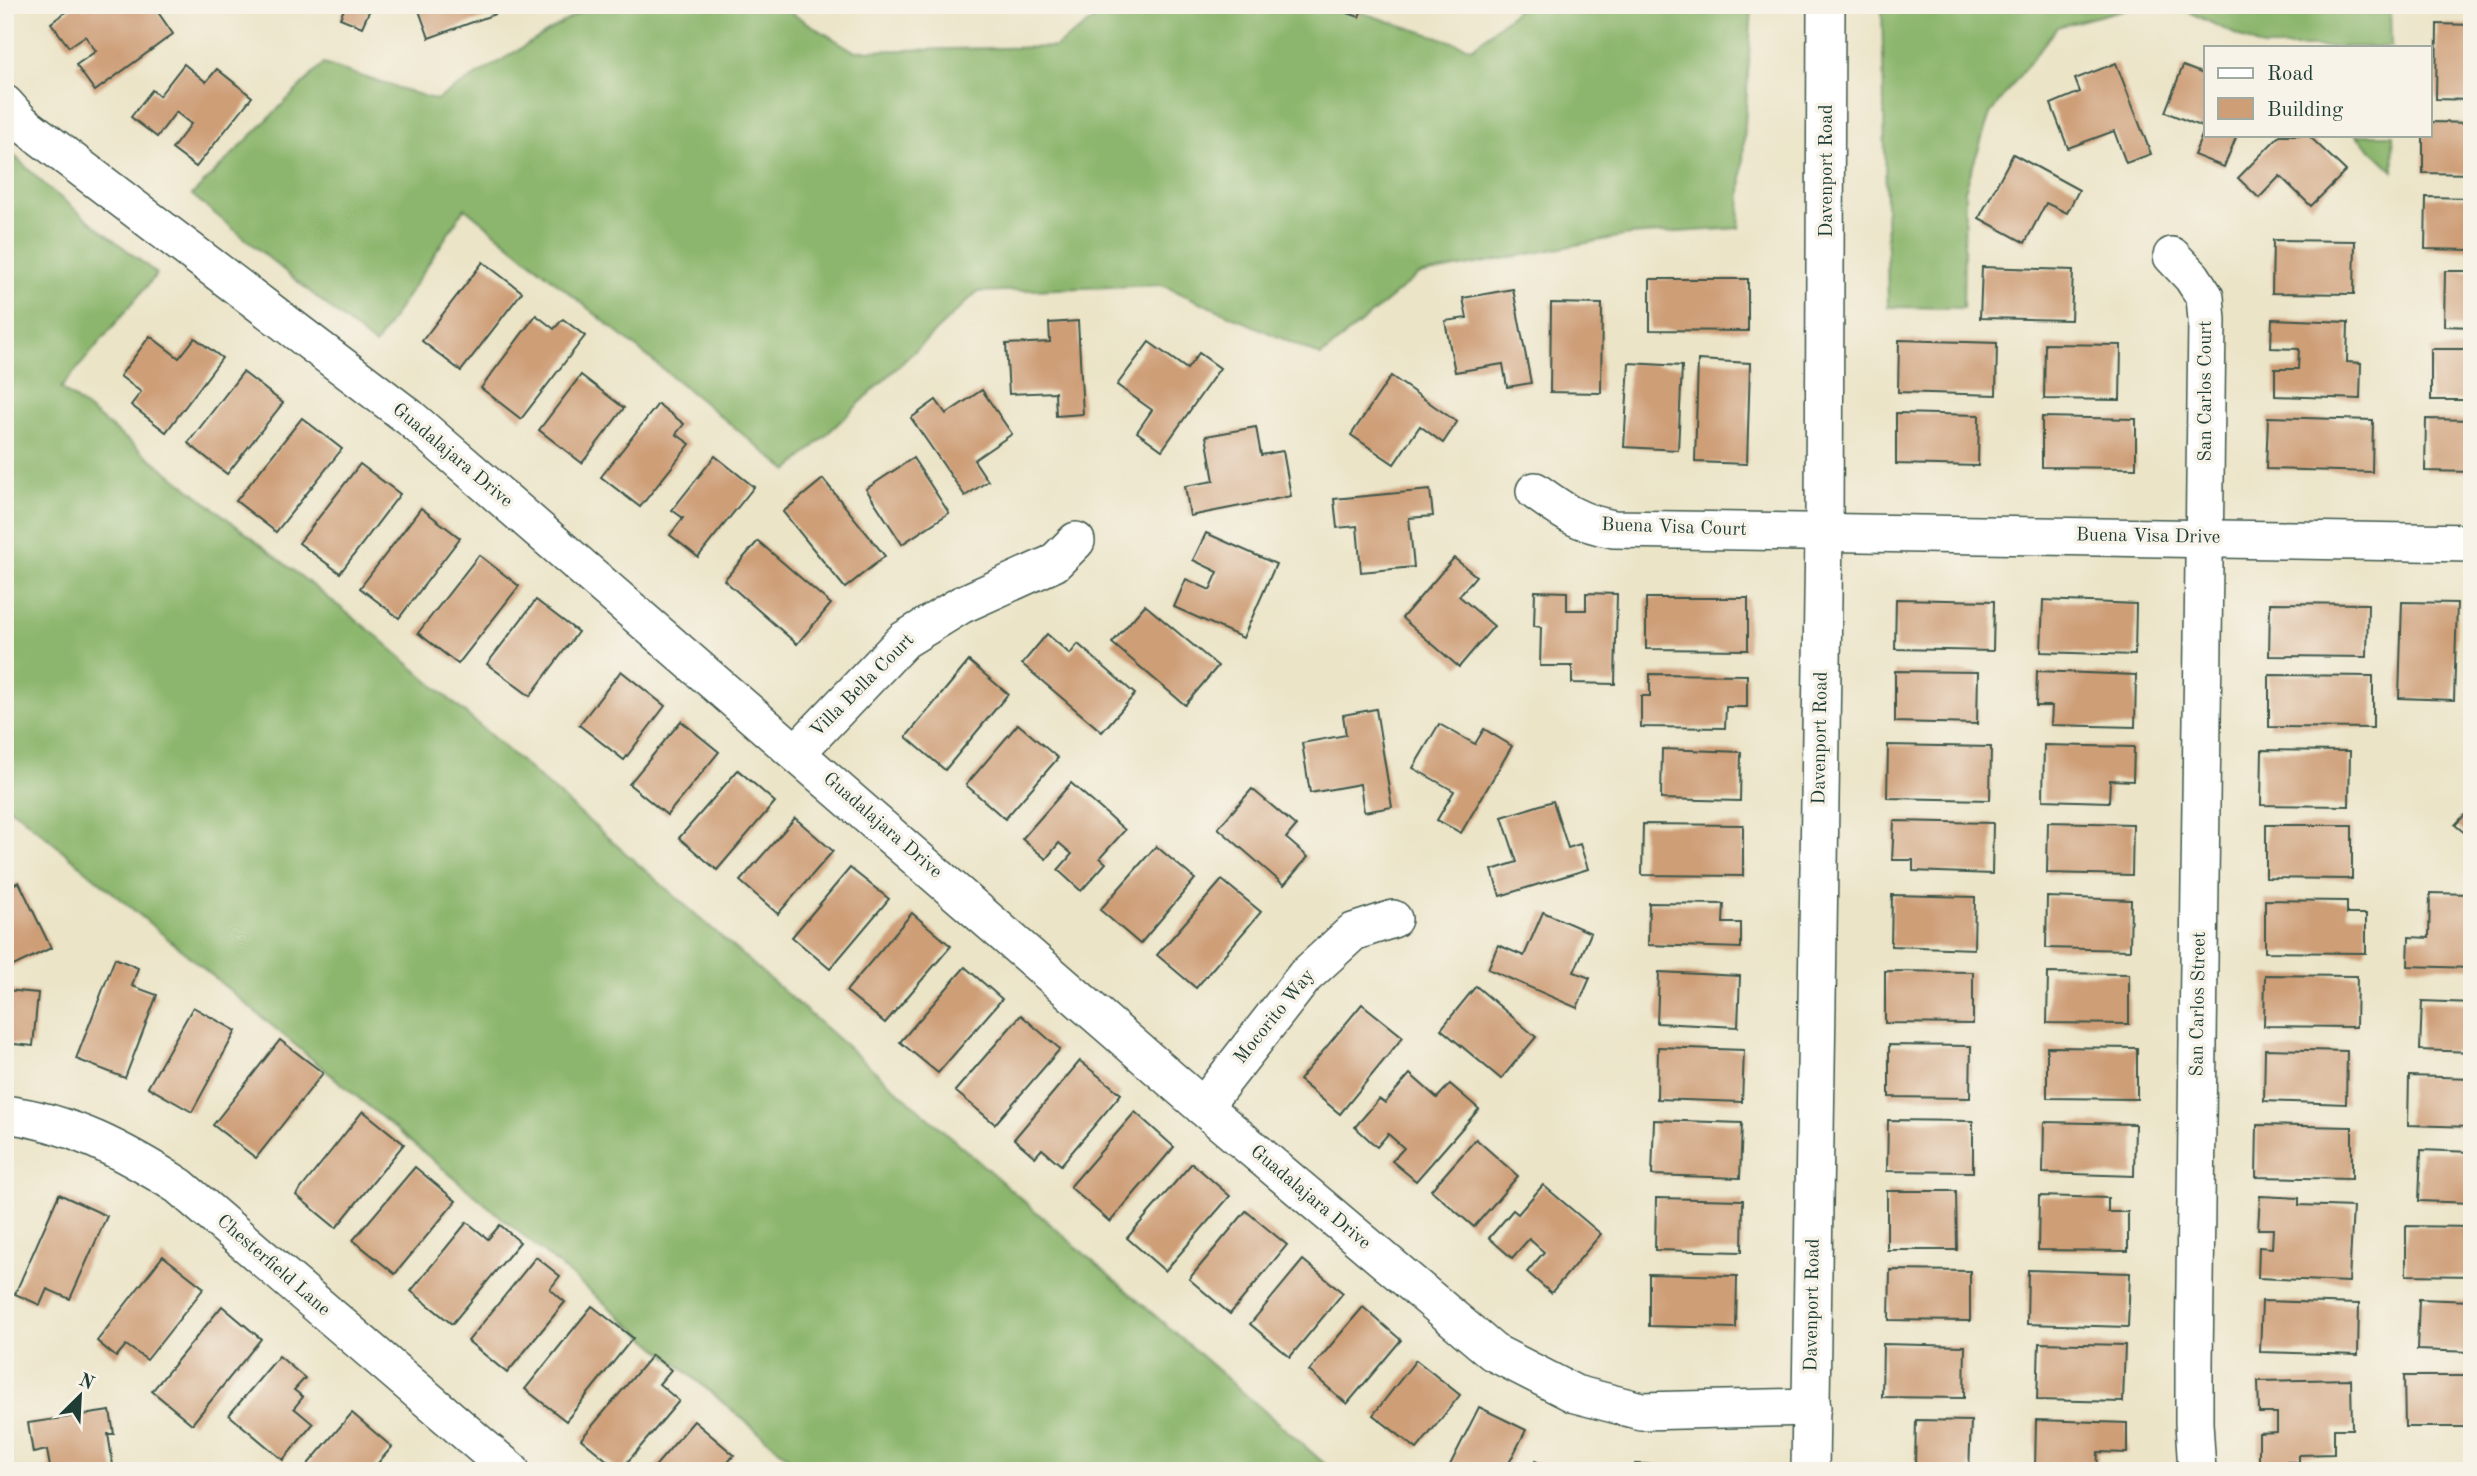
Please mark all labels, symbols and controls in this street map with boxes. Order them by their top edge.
legend [2204,46,2432,136]
text: Road [2267,64,2314,85]
text: Building [2267,100,2344,121]
street label: Davenport Road [1818,104,1837,238]
street label: San Carlos Court [2197,320,2216,462]
street label: Guadalajara Drive [388,400,516,512]
street label: Buena Visa Court [1601,516,1747,540]
street label: Buena Visa Drive [2076,526,2220,548]
street label: Villa Bella Court [808,631,918,741]
street label: Davenport Road [1810,671,1832,805]
street label: Guadalajara Drive [819,769,945,883]
street label: San Carlos Street [2188,931,2210,1077]
street label: Mocorito Way [1231,966,1319,1068]
street label: Guadalajara Drive [1246,1142,1374,1254]
street label: Chesterfield Lane [213,1212,333,1320]
street label: Davenport Road [1802,1238,1824,1372]
north arrow [46,1360,116,1430]
text: N [75,1371,97,1395]

